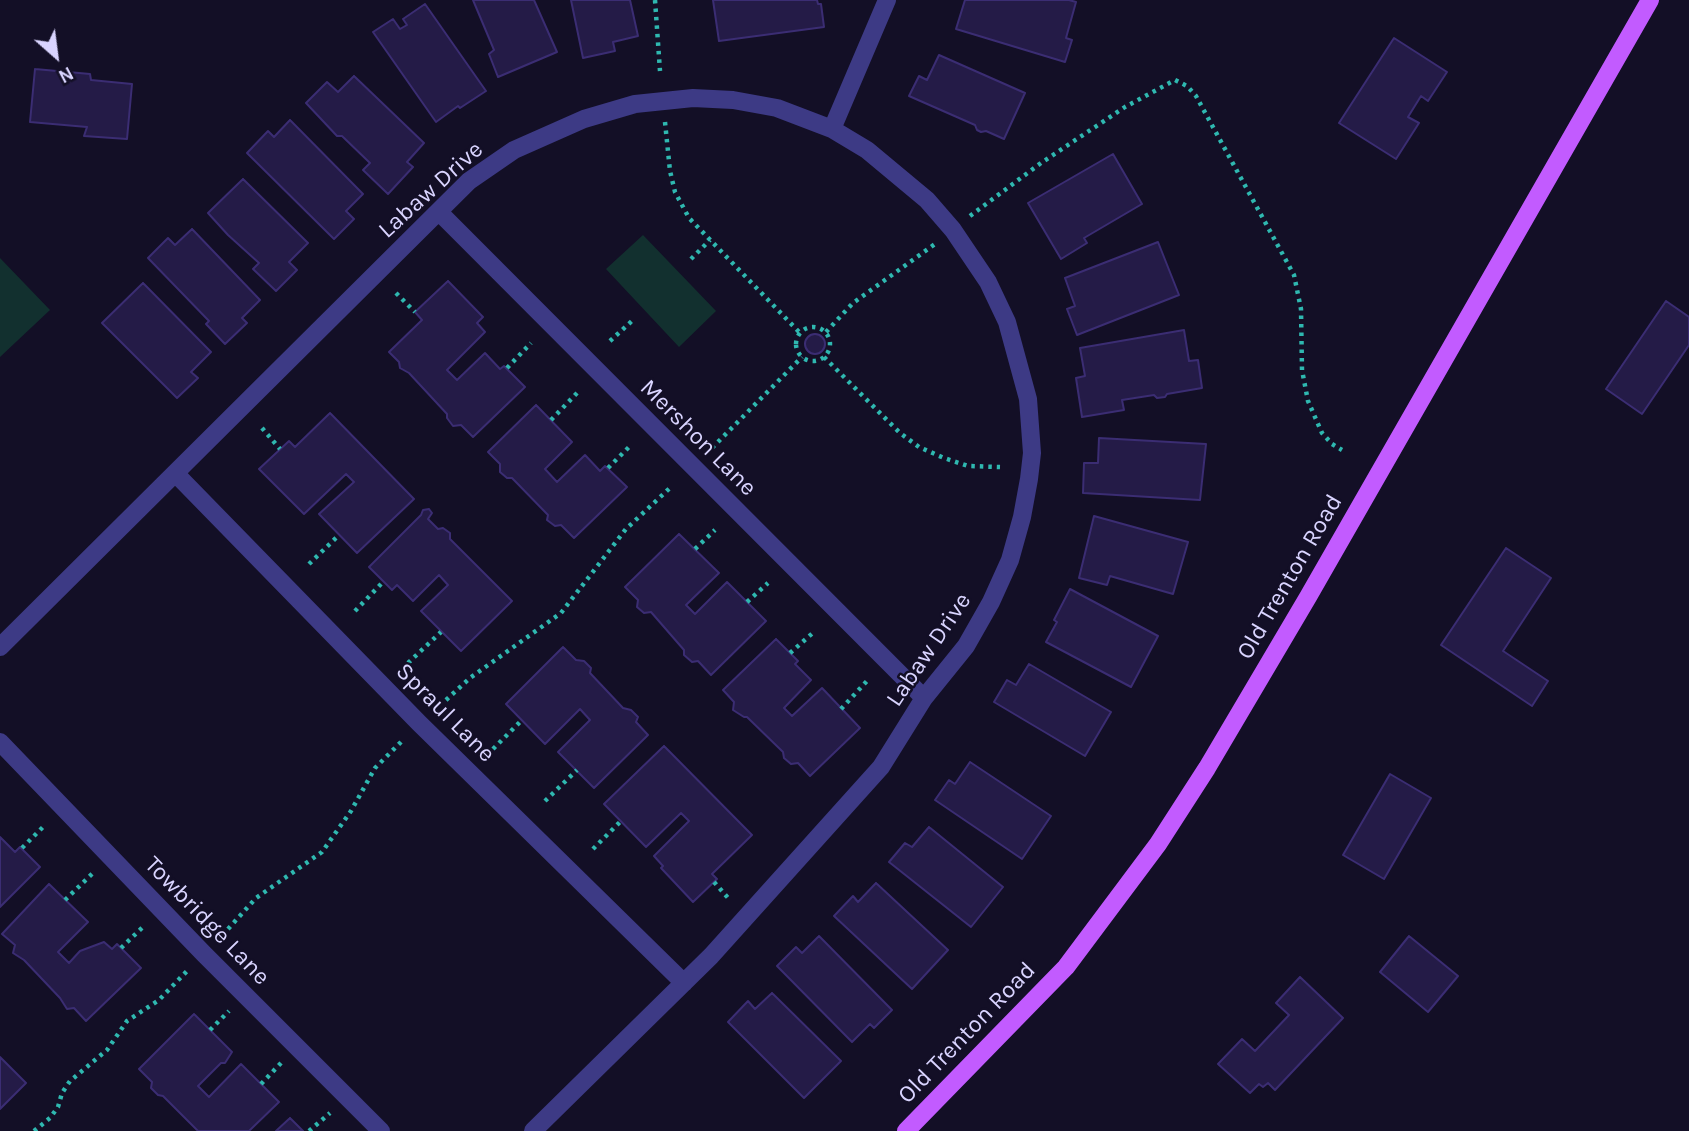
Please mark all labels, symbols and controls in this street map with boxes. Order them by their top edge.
north arrow [21,21,91,91]
text: N [55,62,77,87]
street label: Labaw Drive [373,135,489,245]
street label: Mershon Lane [634,374,762,502]
street label: Old Trenton Road [1231,489,1349,665]
street label: Labaw Drive [880,588,978,712]
street label: Spraul Lane [389,657,501,769]
street label: Towbridge Lane [138,851,276,991]
street label: Old Trenton Road [892,956,1042,1110]

